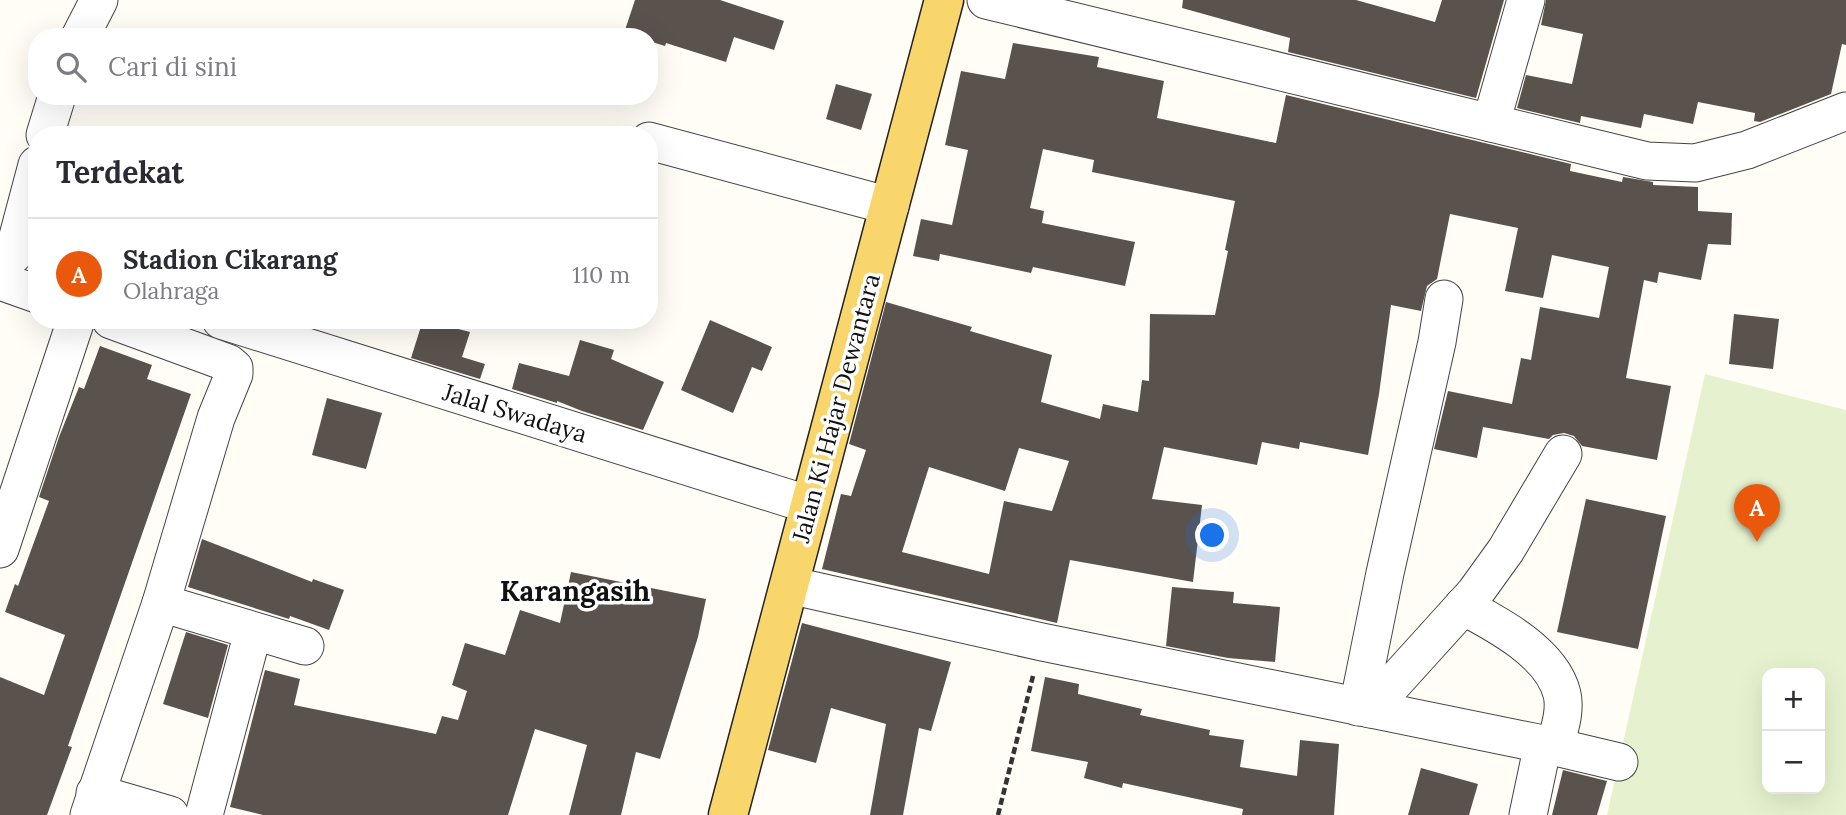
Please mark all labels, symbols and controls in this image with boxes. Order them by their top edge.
search box [28,28,658,105]
icon: search [52,48,90,86]
text: Cari di sini [108,50,237,83]
text: Terdekat [56,153,184,191]
text: Stadion Cikarang [123,243,337,276]
text: A [71,260,87,289]
text: 110 m [572,260,630,289]
street label: Jalan Ki Hajar Dewantara [785,270,887,547]
text: Olahraga [123,276,219,305]
street label: Jalal Swadaya [438,376,591,450]
pin: A [1734,484,1780,542]
your location [1195,518,1229,552]
district label: Karangasih [500,573,650,609]
map controls [1762,668,1825,794]
button: + [1762,668,1825,731]
button: − [1762,731,1825,794]

